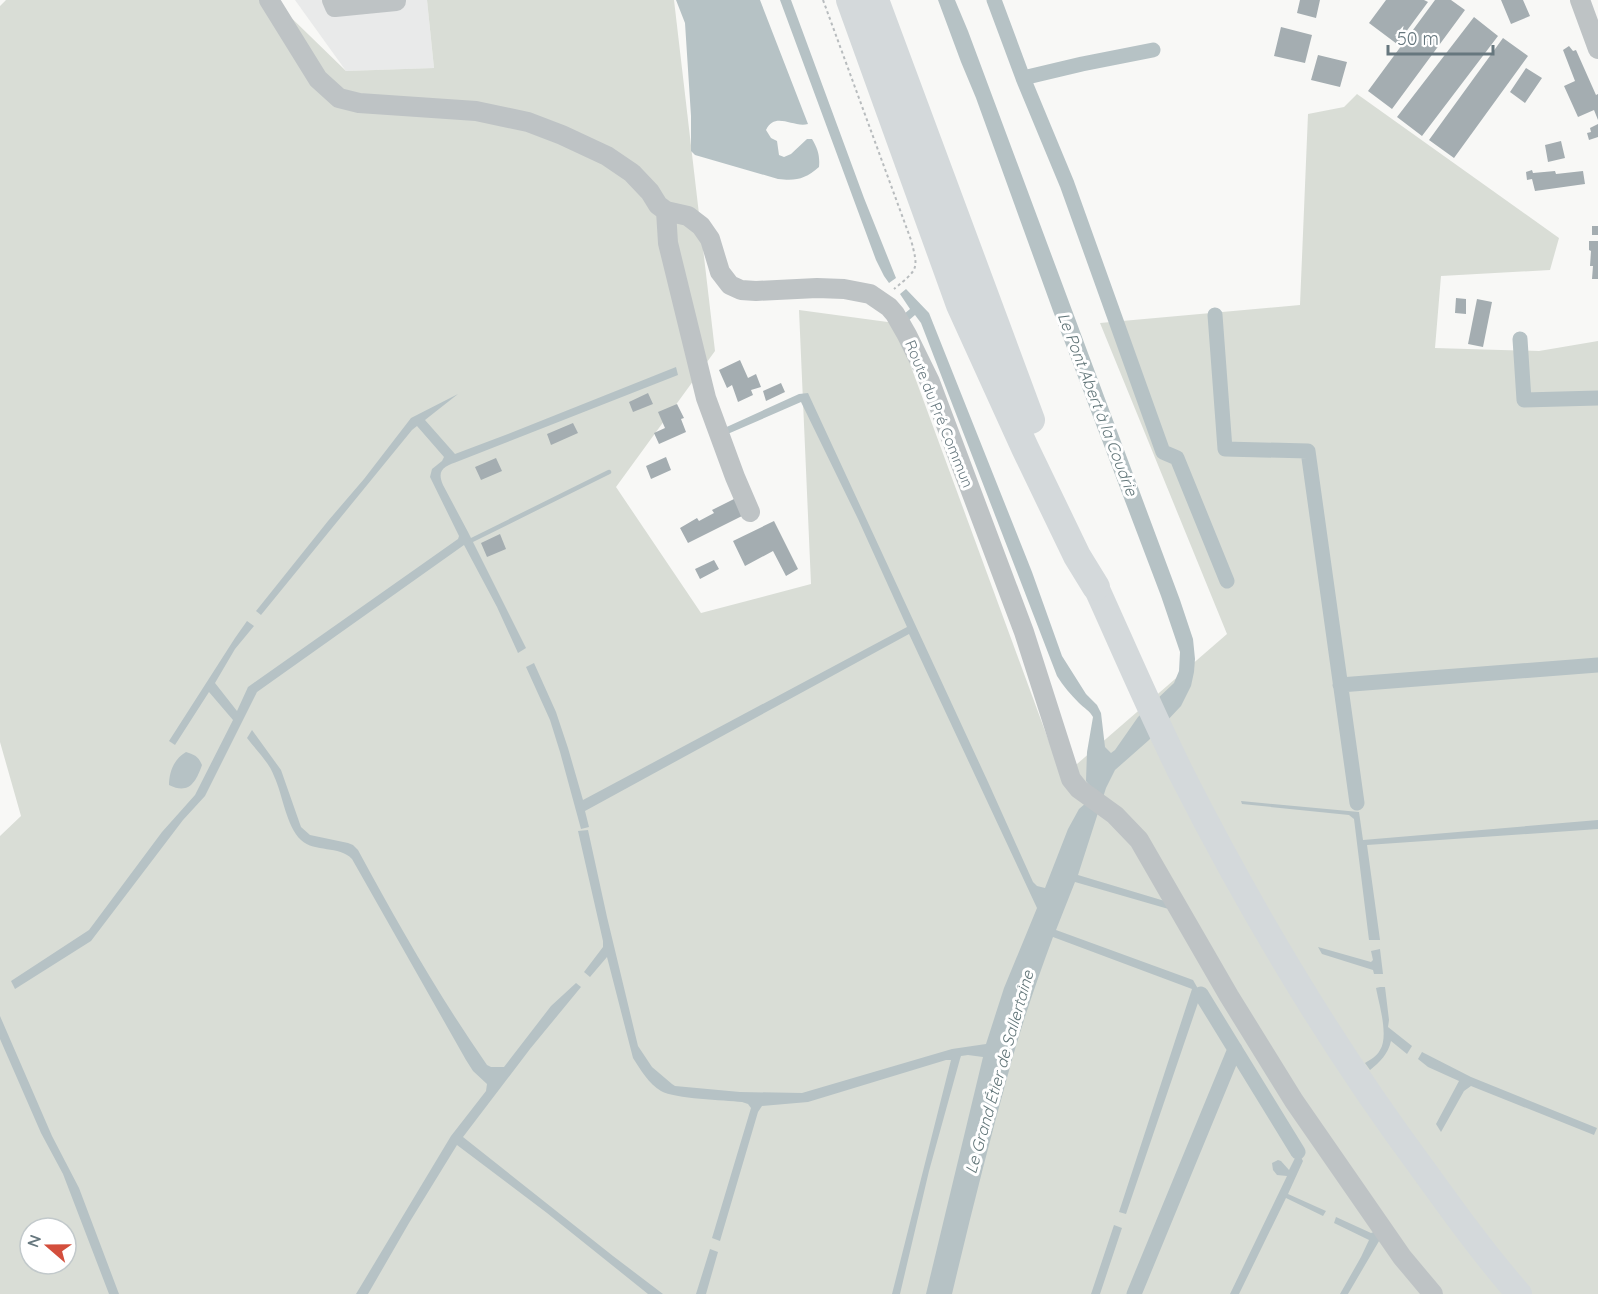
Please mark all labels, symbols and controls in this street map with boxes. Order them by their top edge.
scale bar [1388,18,1493,56]
text: 50 m [1397,27,1439,50]
water label: Le Pont Abert à la Coudrie [1054,310,1143,499]
street label: Route du Pré Commun [901,337,978,490]
water label: Le Grand Étier de Sallertaine [960,967,1038,1176]
north arrow [18,1216,78,1276]
text: N [22,1232,45,1250]

